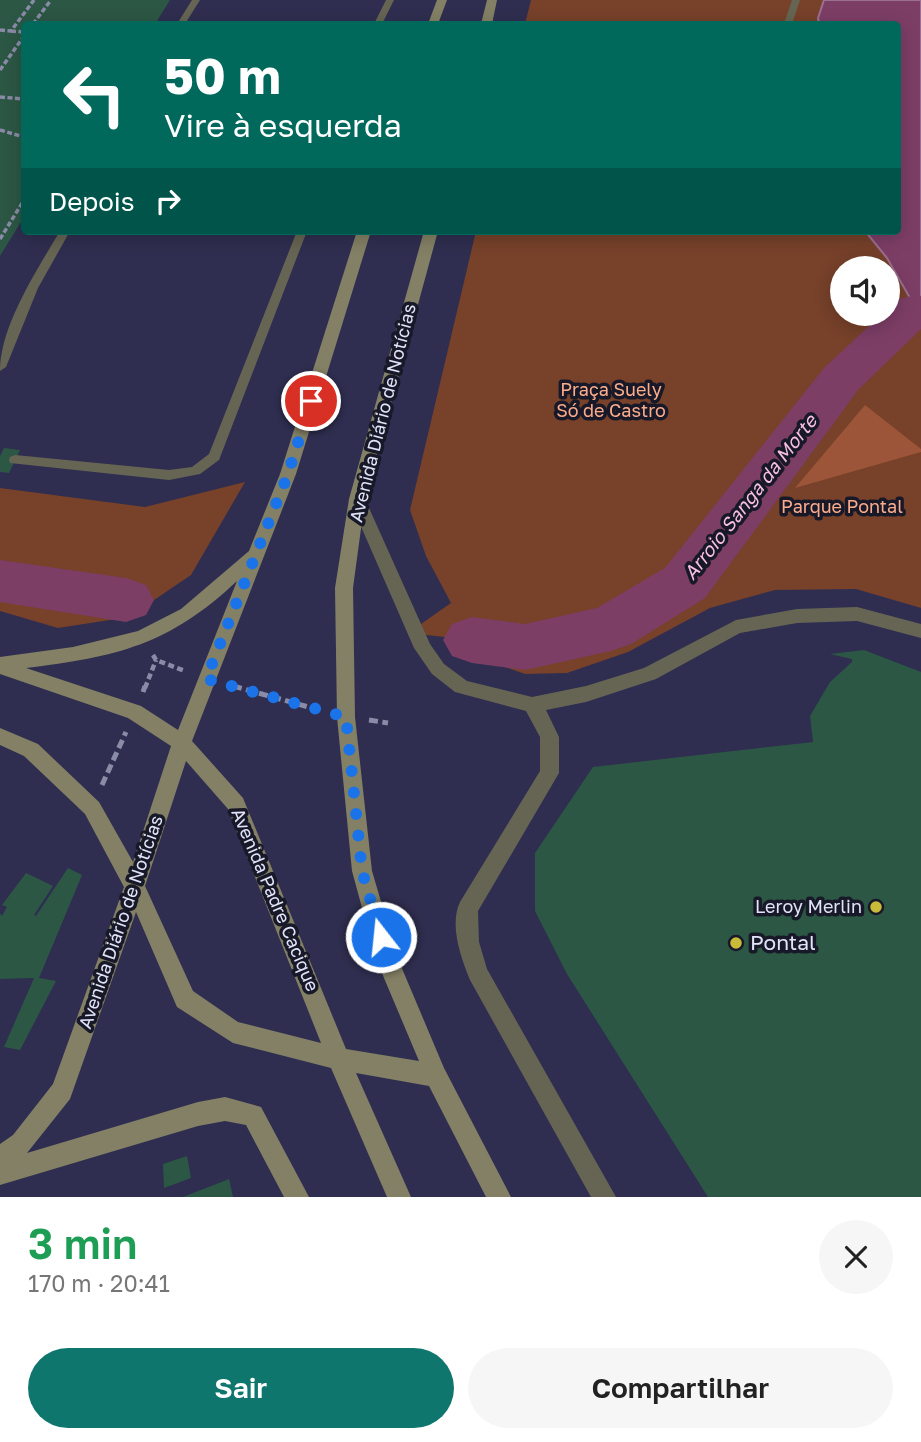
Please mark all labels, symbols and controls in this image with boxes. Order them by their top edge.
text: 50 m [164,46,281,105]
icon: left [49,49,140,140]
text: Vire à esquerda [164,106,402,144]
icon: right [149,182,187,220]
text: Depois [49,186,135,217]
map controls [830,256,900,326]
button: sound [830,256,900,326]
street label: Avenida Diário de Notícias [344,301,420,524]
pin [281,371,341,431]
park label: Praça Suely Só de Castro [556,378,666,421]
icon: arrive [292,382,330,420]
water label: Arroio Sanga da Morte [678,408,822,584]
park label: Parque Pontal [781,495,903,517]
street label: Avenida Padre Cacique [227,805,325,995]
street label: Avenida Diário de Notícias [73,812,167,1031]
place label: Leroy Merlin [755,895,862,917]
marker: Leroy Merlin [868,899,884,915]
position arrow [344,900,418,974]
place label: Pontal [750,929,816,955]
marker: Pontal [728,935,744,951]
text: 3 min [28,1218,137,1268]
button: close [819,1220,893,1294]
text: 170 m · 20:41 [28,1269,170,1297]
button: Sair [28,1348,454,1428]
button: Compartilhar [468,1348,893,1428]

